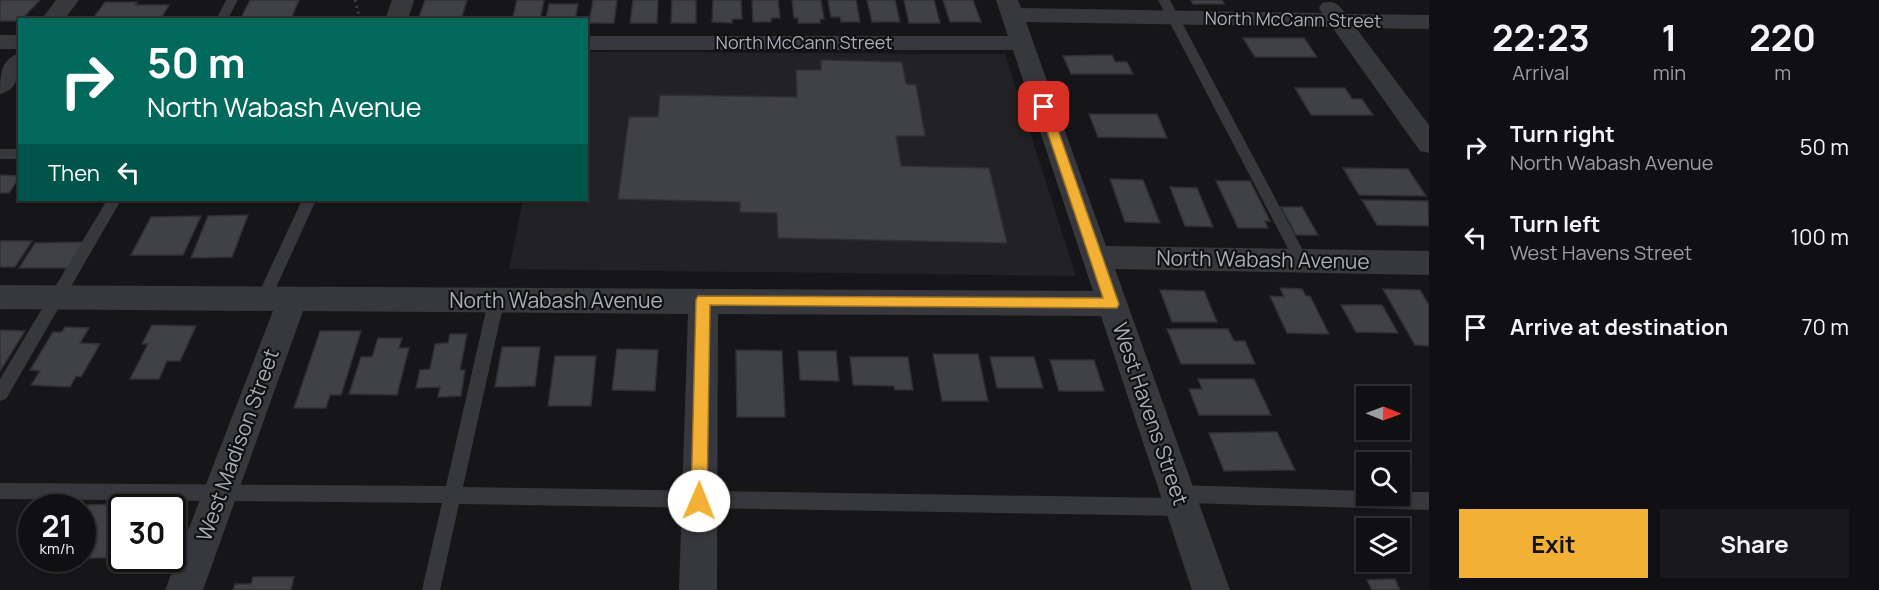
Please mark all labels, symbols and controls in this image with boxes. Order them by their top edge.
street label: North McCann Street [1204,5,1382,33]
text: 22:23 [1492,13,1590,62]
text: 1 [1662,13,1677,62]
text: 220 [1749,13,1816,62]
street label: North McCann Street [716,30,892,54]
text: 50 m [147,33,245,91]
icon: right [48,42,126,120]
text: Arrival [1512,59,1569,86]
text: min [1653,59,1686,86]
text: m [1774,59,1791,86]
pin [1018,81,1069,132]
text: North Wabash Avenue [147,88,422,125]
icon: arrive [1027,90,1060,123]
text: Turn right [1510,119,1615,149]
icon: right [1459,131,1492,164]
text: 50 m [1800,132,1849,162]
text: North Wabash Avenue [1510,149,1713,176]
icon: left [112,156,145,189]
text: Then [48,158,100,188]
text: Turn left [1510,209,1600,239]
icon: left [1459,221,1492,254]
text: 100 m [1791,222,1849,252]
text: West Havens Street [1510,239,1692,266]
street label: North Wabash Avenue [1156,243,1370,275]
street label: North Wabash Avenue [449,286,663,314]
icon: arrive [1459,311,1492,344]
text: Arrive at destination [1510,312,1728,342]
text: 70 m [1801,312,1849,342]
street label: West Havens Street [1107,319,1195,509]
street label: West Madison Street [189,345,285,545]
north arrow [1356,386,1410,440]
map controls [1356,386,1410,572]
button: search [1356,452,1410,506]
position arrow [667,469,731,533]
speed limit sign: 30 [108,494,186,572]
text: 21 [41,505,73,546]
button: Exit [1459,509,1648,578]
button: Share [1660,509,1849,578]
button: layers [1356,518,1410,572]
text: km/h [40,538,74,559]

